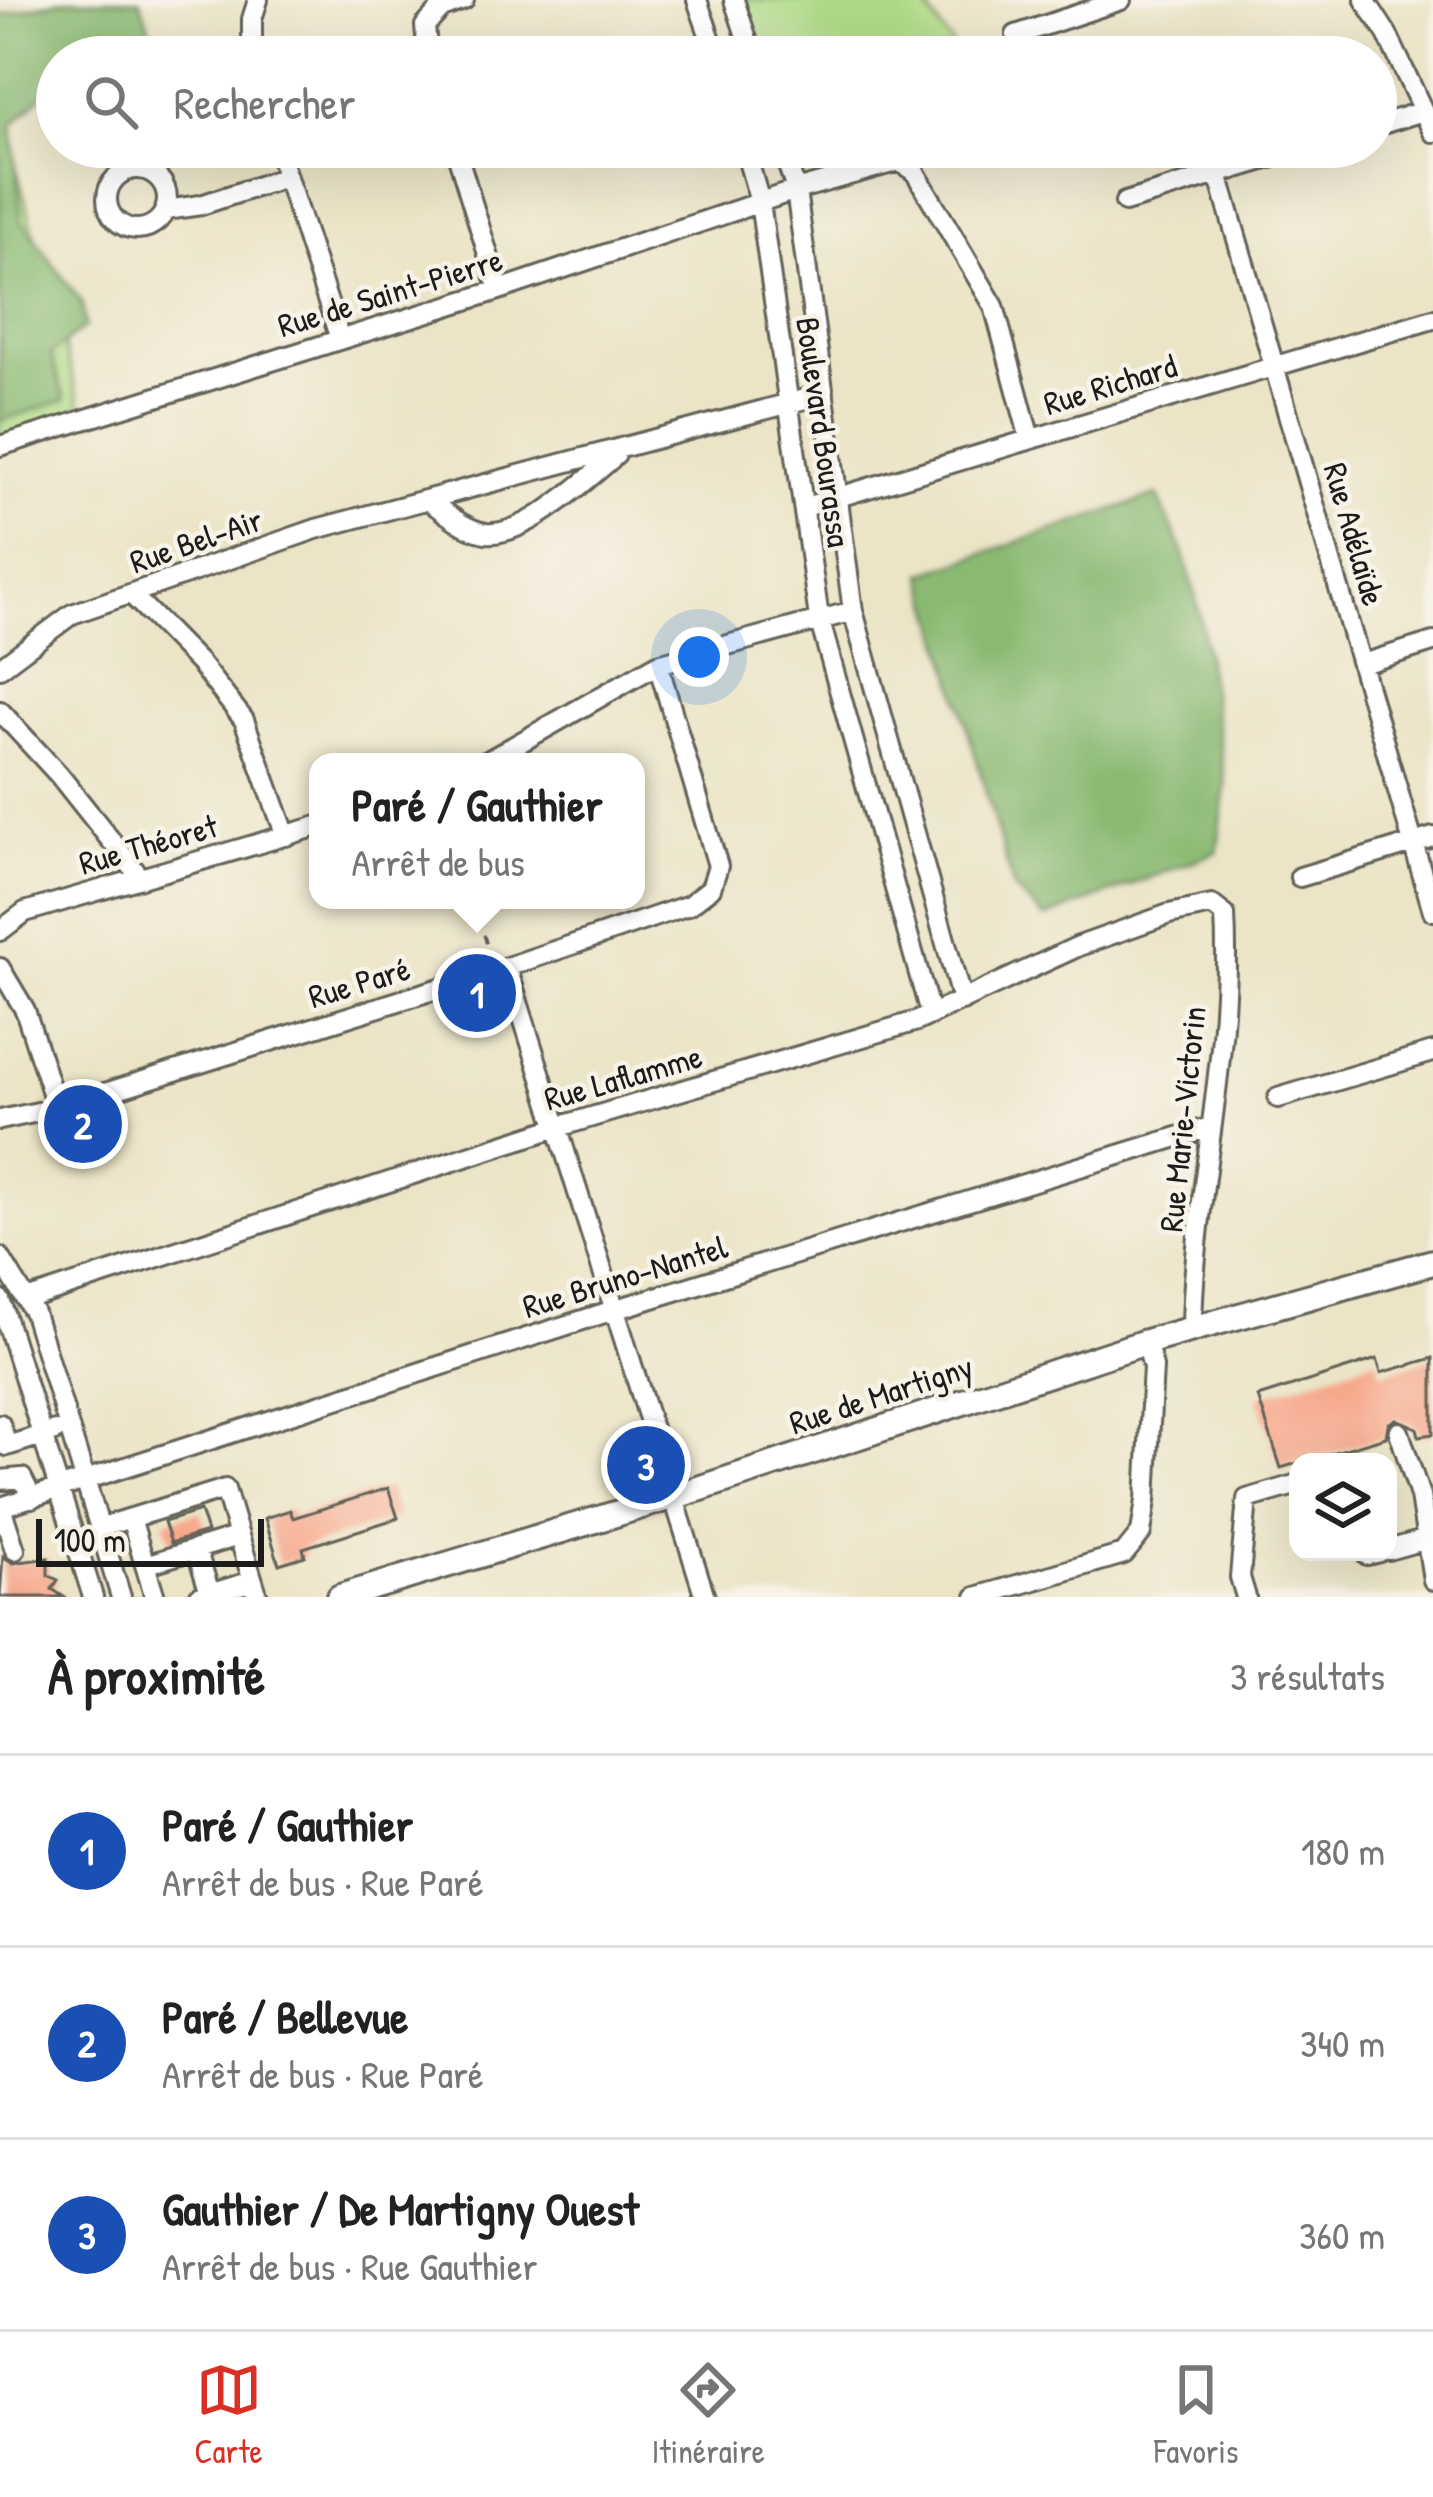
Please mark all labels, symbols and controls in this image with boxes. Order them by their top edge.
search box [36,36,1397,168]
icon: search [78,69,144,135]
text: Rechercher [174,72,356,133]
street label: Rue de Saint-Pierre [272,237,508,347]
street label: Boulevard Bourassa [786,314,862,550]
street label: Rue Richard [1038,343,1182,425]
street label: Rue Adélaïde [1314,458,1396,610]
street label: Rue Bel-Air [124,497,268,583]
your location [669,627,729,687]
popup [309,753,645,909]
text: Paré / Gauthier [351,774,603,835]
street label: Rue Théoret [74,803,223,885]
text: Arrêt de bus [351,835,525,888]
street label: Rue Paré [303,946,415,1018]
pin: 1 [438,948,516,1038]
street label: Rue Marie-Victorin [1148,1004,1216,1234]
street label: Rue Laflamme [539,1034,707,1120]
pin: 2 [44,1079,122,1169]
street label: Rue Bruno-Nantel [517,1224,733,1328]
street label: Rue de Martigny [784,1344,979,1445]
pin: 3 [607,1420,685,1510]
map controls [1289,1453,1397,1561]
button: layers [1289,1453,1397,1561]
scale bar [36,1513,264,1566]
text: 100 m [54,1518,126,1562]
text: À proximité [48,1641,265,1710]
text: 3 résultats [1230,1649,1385,1702]
text: Paré / Gauthier [162,1794,413,1855]
text: 1 [80,1824,94,1877]
text: 180 m [1301,1824,1385,1877]
text: Arrêt de bus · Rue Paré [162,1855,483,1908]
text: Paré / Bellevue [162,1986,408,2047]
text: 2 [78,2016,96,2069]
text: 340 m [1300,2016,1385,2069]
text: Arrêt de bus · Rue Paré [162,2047,483,2100]
text: Gauthier / De Martigny Ouest [162,2178,639,2239]
text: 3 [78,2208,96,2261]
text: 360 m [1299,2208,1385,2261]
text: Arrêt de bus · Rue Gauthier [162,2239,538,2292]
tab: Carte [194,2357,263,2473]
tab: Itinéraire [652,2357,765,2473]
tab: Favoris [1154,2357,1239,2473]

